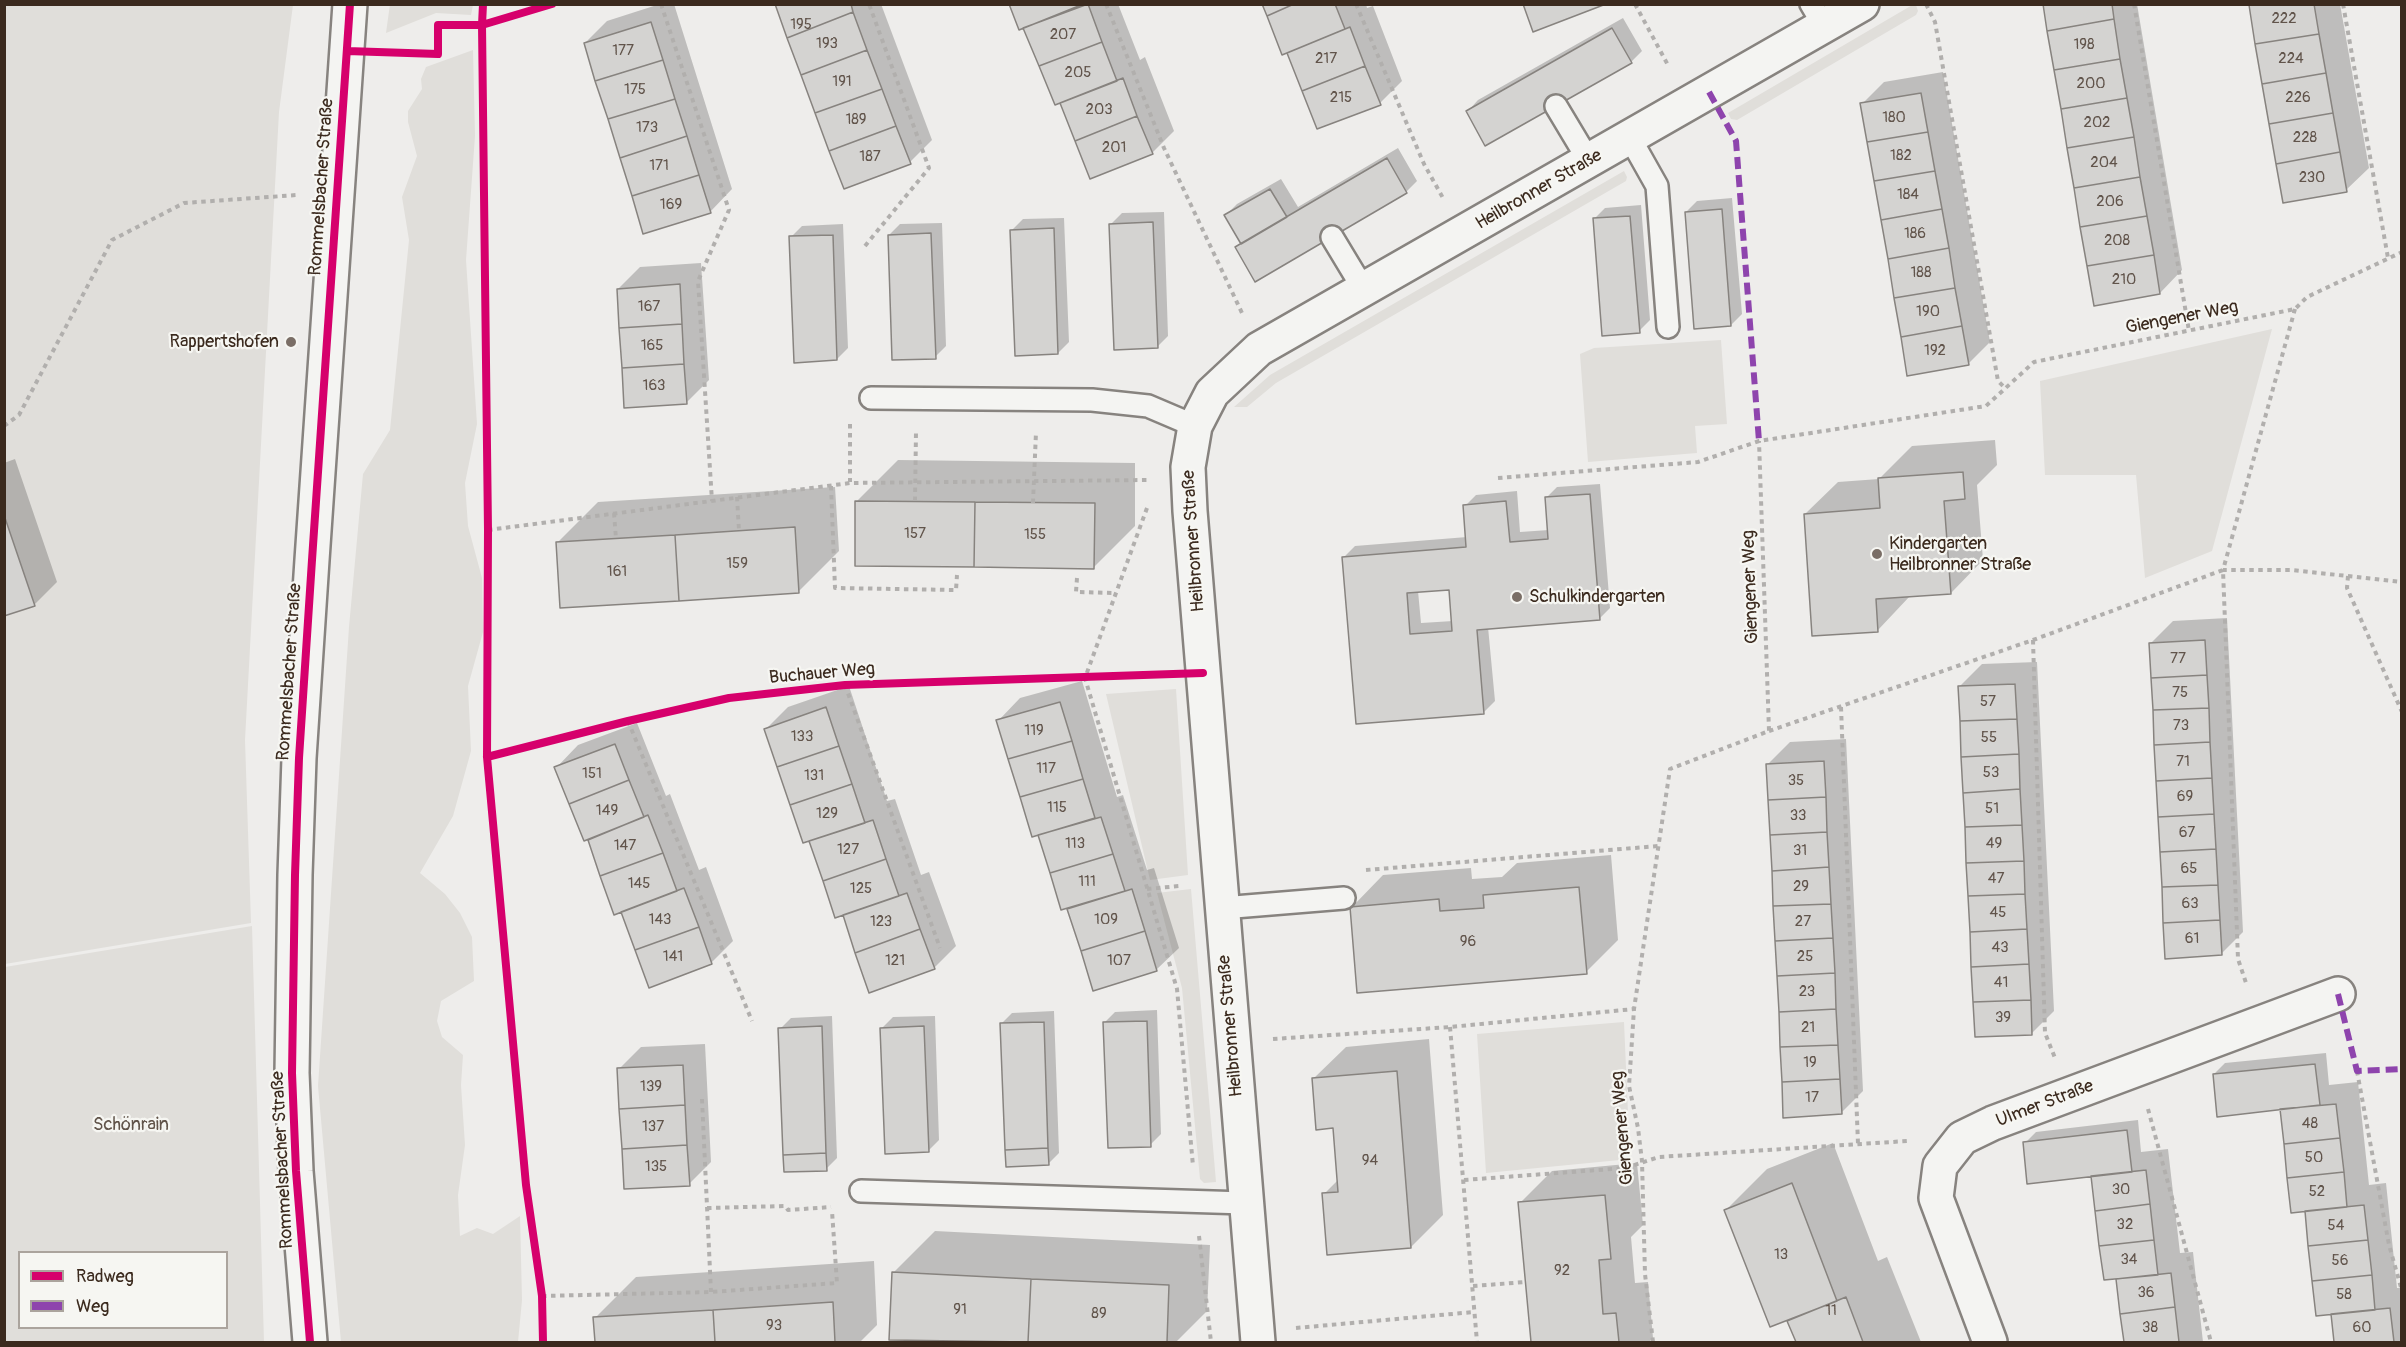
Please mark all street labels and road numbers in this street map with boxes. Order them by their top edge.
street label: Rommelsbacher Straße [305,97,339,277]
street label: Heilbronner Straße [1472,145,1606,235]
street label: Giengener Weg [2124,297,2240,339]
street label: Heilbronner Straße [1178,469,1210,613]
street label: Giengener Weg [1738,530,1764,644]
street label: Rommelsbacher Straße [273,582,307,762]
street label: Buchauer Weg [768,659,876,689]
street label: Heilbronner Straße [1214,954,1248,1098]
street label: Giengener Weg [1607,1070,1639,1186]
street label: Rommelsbacher Straße [268,1071,298,1249]
street label: Ulmer Straße [1993,1076,2097,1132]

